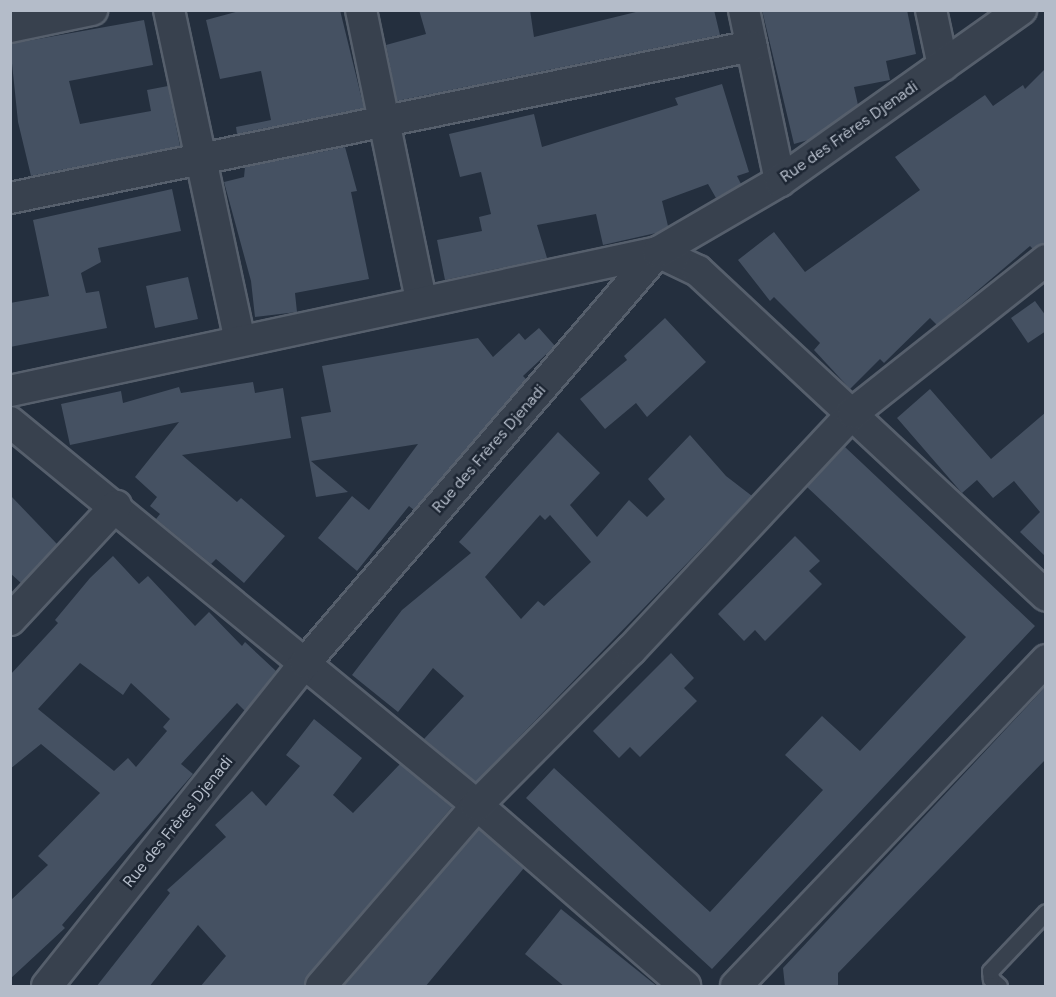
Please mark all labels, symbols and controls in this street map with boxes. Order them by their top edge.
street label: Rue des Frères Djenadi [776,77,922,187]
street label: Rue des Frères Djenadi [428,381,550,517]
street label: Rue des Frères Djenadi [119,752,237,892]

